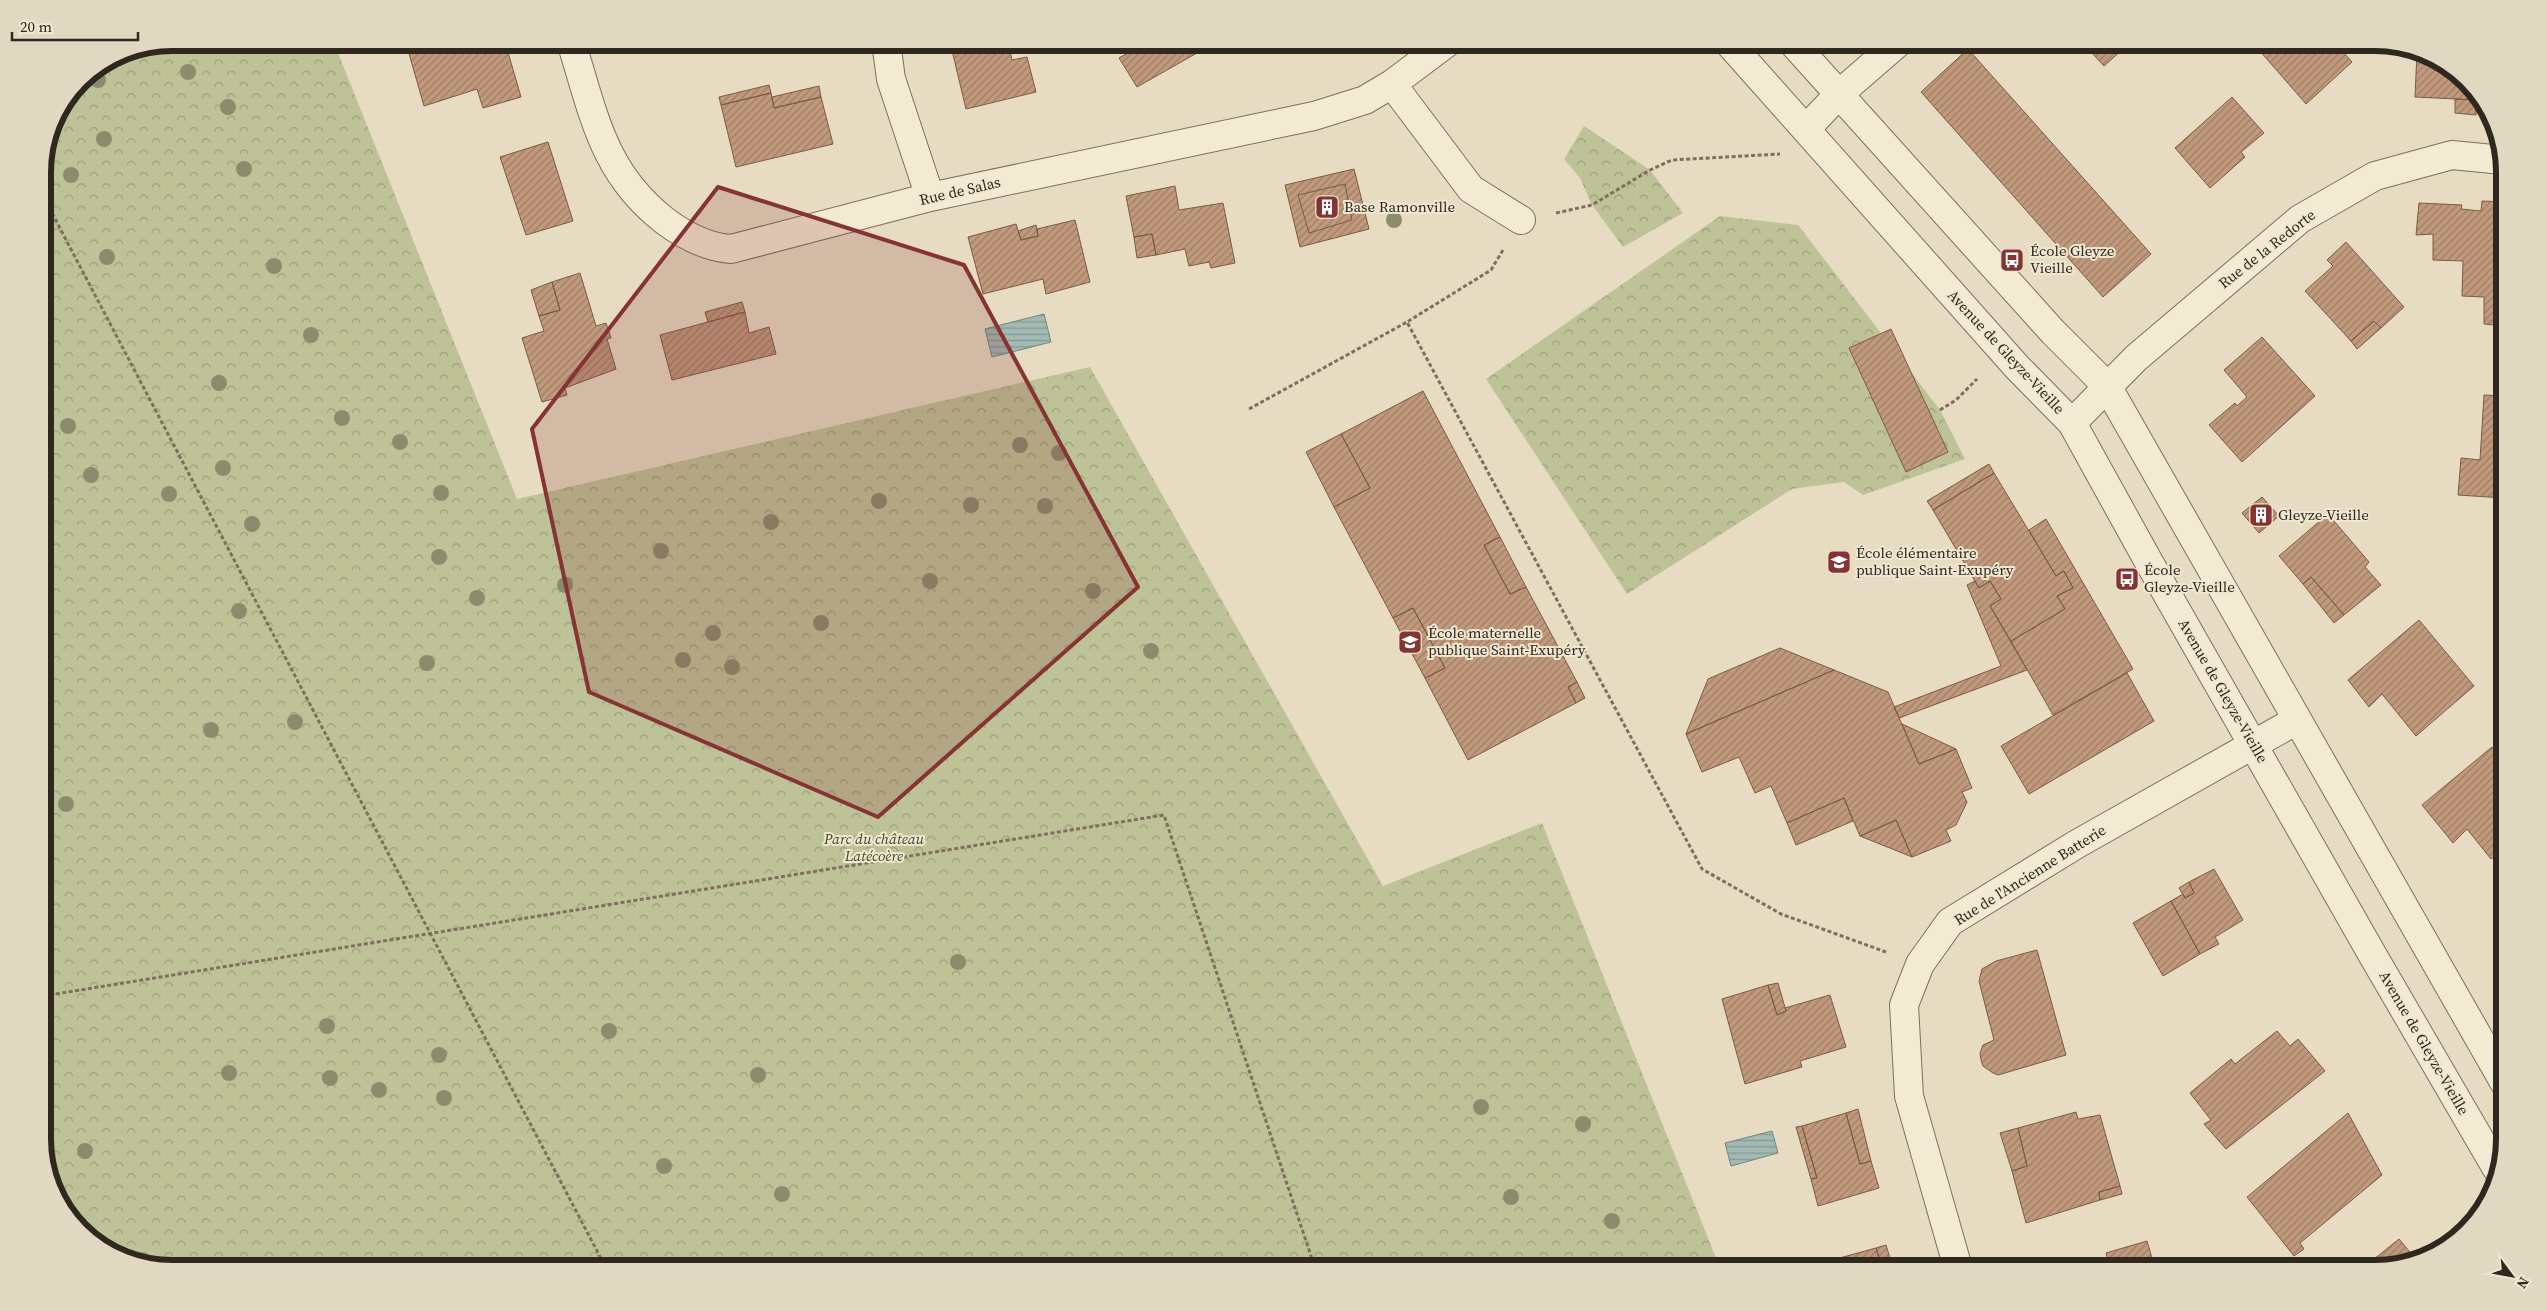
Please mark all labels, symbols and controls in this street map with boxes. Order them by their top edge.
scale bar [12,10,139,42]
text: 20 m [20,16,52,37]
street label: Rue de Salas [917,171,1003,210]
building icon: Base Ramonville [1314,194,1340,220]
place label: Base Ramonville [1344,196,1455,217]
street label: Rue de la Redorte [2214,204,2320,293]
place label: École Gleyze Vieille [2030,240,2115,278]
bus stop icon: École Gleyze Vieille [1999,247,2025,273]
street label: Avenue de Gleyze-Vieille [1943,285,2070,419]
building icon: Gleyze-Vieille [2248,502,2274,528]
place label: Gleyze-Vieille [2278,504,2369,525]
place label: École élémentaire publique Saint-Exupéry [1856,542,2014,580]
school or university icon: École élémentaire publique Saint-Exupéry [1826,549,1852,575]
place label: École Gleyze-Vieille [2144,559,2235,597]
bus stop icon: École Gleyze-Vieille [2114,566,2140,592]
street label: Avenue de Gleyze-Vieille [2174,615,2274,767]
place label: École maternelle publique Saint-Exupéry [1428,622,1586,660]
school or university icon: École maternelle publique Saint-Exupéry [1397,629,1423,655]
street label: Rue de l'Ancienne Batterie [1950,819,2110,930]
park label: Parc du château Latécoère [823,828,925,866]
street label: Avenue de Gleyze-Vieille [2375,967,2475,1119]
north arrow [2487,1251,2537,1301]
text: N [2512,1273,2534,1293]

